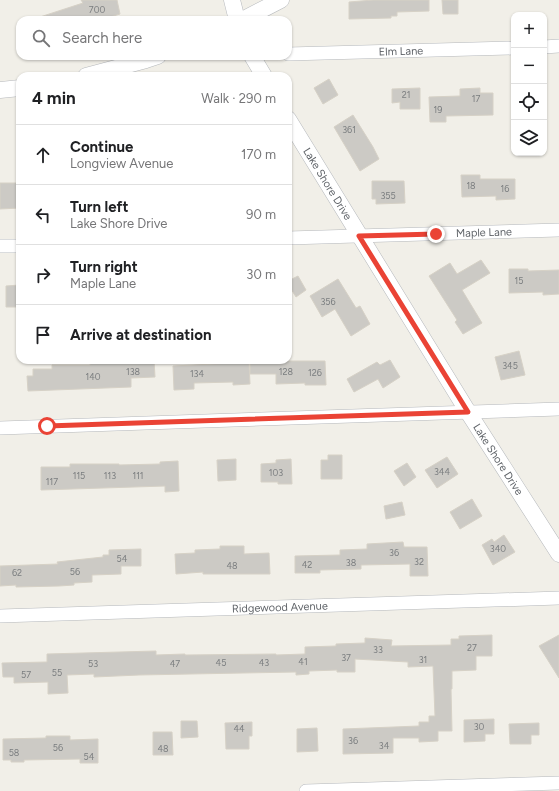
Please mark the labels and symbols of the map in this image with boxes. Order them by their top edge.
house number: 700 [89,4,105,15]
street label: Elm Lane [379,44,423,59]
house number: 21 [402,89,410,100]
house number: 17 [472,93,480,104]
house number: 19 [434,104,442,115]
house number: 361 [342,124,356,135]
street label: Lake Shore Drive [300,145,354,223]
house number: 18 [466,180,476,191]
house number: 16 [501,183,509,194]
house number: 355 [380,190,396,201]
route end [427,225,445,243]
street label: Maple Lane [456,225,512,240]
house number: 15 [515,275,523,286]
house number: 356 [320,296,336,307]
house number: 345 [502,360,518,371]
house number: 138 [126,366,141,377]
house number: 128 [279,366,294,377]
house number: 126 [308,367,322,378]
house number: 134 [190,368,205,379]
house number: 140 [85,371,101,382]
route start [38,417,56,435]
street label: Lake Shore Drive [470,421,526,498]
house number: 344 [434,466,450,477]
house number: 103 [269,467,283,478]
house number: 115 [73,470,85,481]
house number: 113 [104,470,116,481]
house number: 111 [132,470,144,481]
house number: 117 [46,476,58,487]
house number: 340 [490,543,506,554]
house number: 36 [389,547,399,558]
house number: 54 [117,553,128,564]
house number: 32 [414,556,424,567]
house number: 38 [346,557,357,568]
house number: 42 [302,559,312,570]
house number: 48 [226,560,238,571]
house number: 56 [70,566,80,577]
house number: 62 [12,567,22,578]
street label: Ridgewood Avenue [232,599,328,616]
house number: 27 [467,642,477,653]
house number: 33 [373,644,383,655]
house number: 37 [341,652,351,663]
house number: 31 [419,654,427,665]
house number: 41 [298,656,308,667]
house number: 45 [216,657,226,668]
house number: 43 [259,657,269,668]
house number: 53 [88,658,98,669]
house number: 47 [170,658,180,669]
house number: 55 [52,667,62,678]
house number: 57 [21,669,31,680]
house number: 30 [474,721,485,732]
house number: 44 [233,723,245,734]
house number: 36 [348,735,358,746]
house number: 34 [379,740,390,751]
house number: 56 [53,742,63,753]
house number: 48 [157,743,169,754]
house number: 58 [9,747,20,758]
house number: 54 [84,751,95,762]

